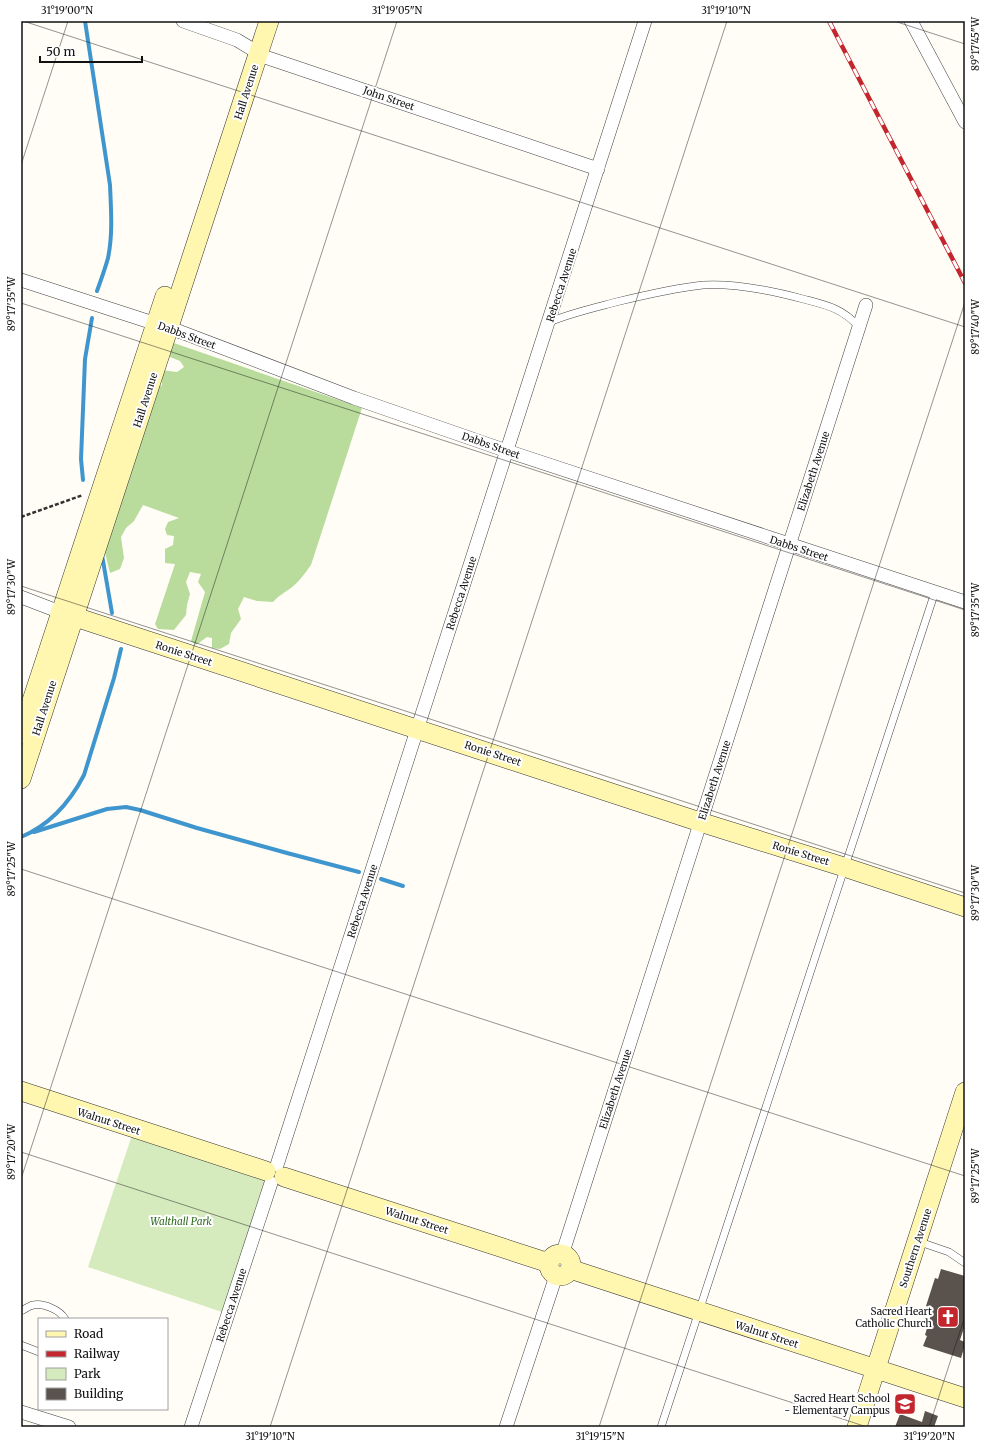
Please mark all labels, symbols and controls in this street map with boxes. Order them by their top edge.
text: 31°19'00"N [41,4,93,17]
text: 31°19'05"N [372,4,423,17]
text: 31°19'10"N [701,4,751,17]
text: 89°17'45"W [969,16,982,71]
scale bar [40,38,142,64]
text: 50 m [46,44,75,59]
street label: Hall Avenue [231,63,261,121]
street label: John Street [361,83,416,113]
street label: Rebecca Avenue [543,247,579,324]
text: 89°17'35"W [5,276,18,331]
text: 89°17'40"W [969,298,982,355]
street label: Dabbs Street [156,319,218,352]
street label: Hall Avenue [130,371,160,429]
street label: Dabbs Street [460,429,522,462]
street label: Elizabeth Avenue [794,430,833,513]
street label: Dabbs Street [768,533,830,564]
street label: Rebecca Avenue [443,555,479,632]
text: 89°17'30"W [5,558,18,615]
text: 89°17'35"W [969,582,982,637]
street label: Ronie Street [154,638,214,669]
street label: Hall Avenue [29,679,59,737]
street label: Ronie Street [463,738,523,769]
street label: Elizabeth Avenue [695,739,734,822]
street label: Ronie Street [771,839,831,868]
text: 89°17'25"W [5,840,18,897]
street label: Rebecca Avenue [344,863,380,940]
text: 89°17'30"W [969,864,982,921]
street label: Elizabeth Avenue [596,1048,635,1131]
street label: Walnut Street [75,1105,142,1138]
text: 89°17'20"W [5,1123,18,1180]
text: 89°17'25"W [969,1147,982,1204]
street label: Walnut Street [383,1204,450,1237]
street label: Southern Avenue [897,1207,934,1289]
park label: Walthall Park [150,1215,212,1228]
street label: Rebecca Avenue [213,1267,249,1344]
church icon: Sacred Heart Catholic Church [935,1304,961,1330]
place label: Sacred Heart Catholic Church [855,1305,932,1330]
legend [38,1318,168,1410]
street label: Walnut Street [733,1318,800,1351]
text: Road [74,1326,103,1341]
text: Railway [74,1346,120,1361]
text: Park [74,1366,101,1381]
text: Building [74,1386,124,1401]
school or university icon: Sacred Heart School - Elementary Campus [892,1391,918,1417]
place label: Sacred Heart School - Elementary Campus [784,1392,890,1417]
text: 31°19'10"N [245,1430,295,1443]
text: 31°19'15"N [576,1430,625,1443]
text: 31°19'20"N [903,1430,955,1443]

